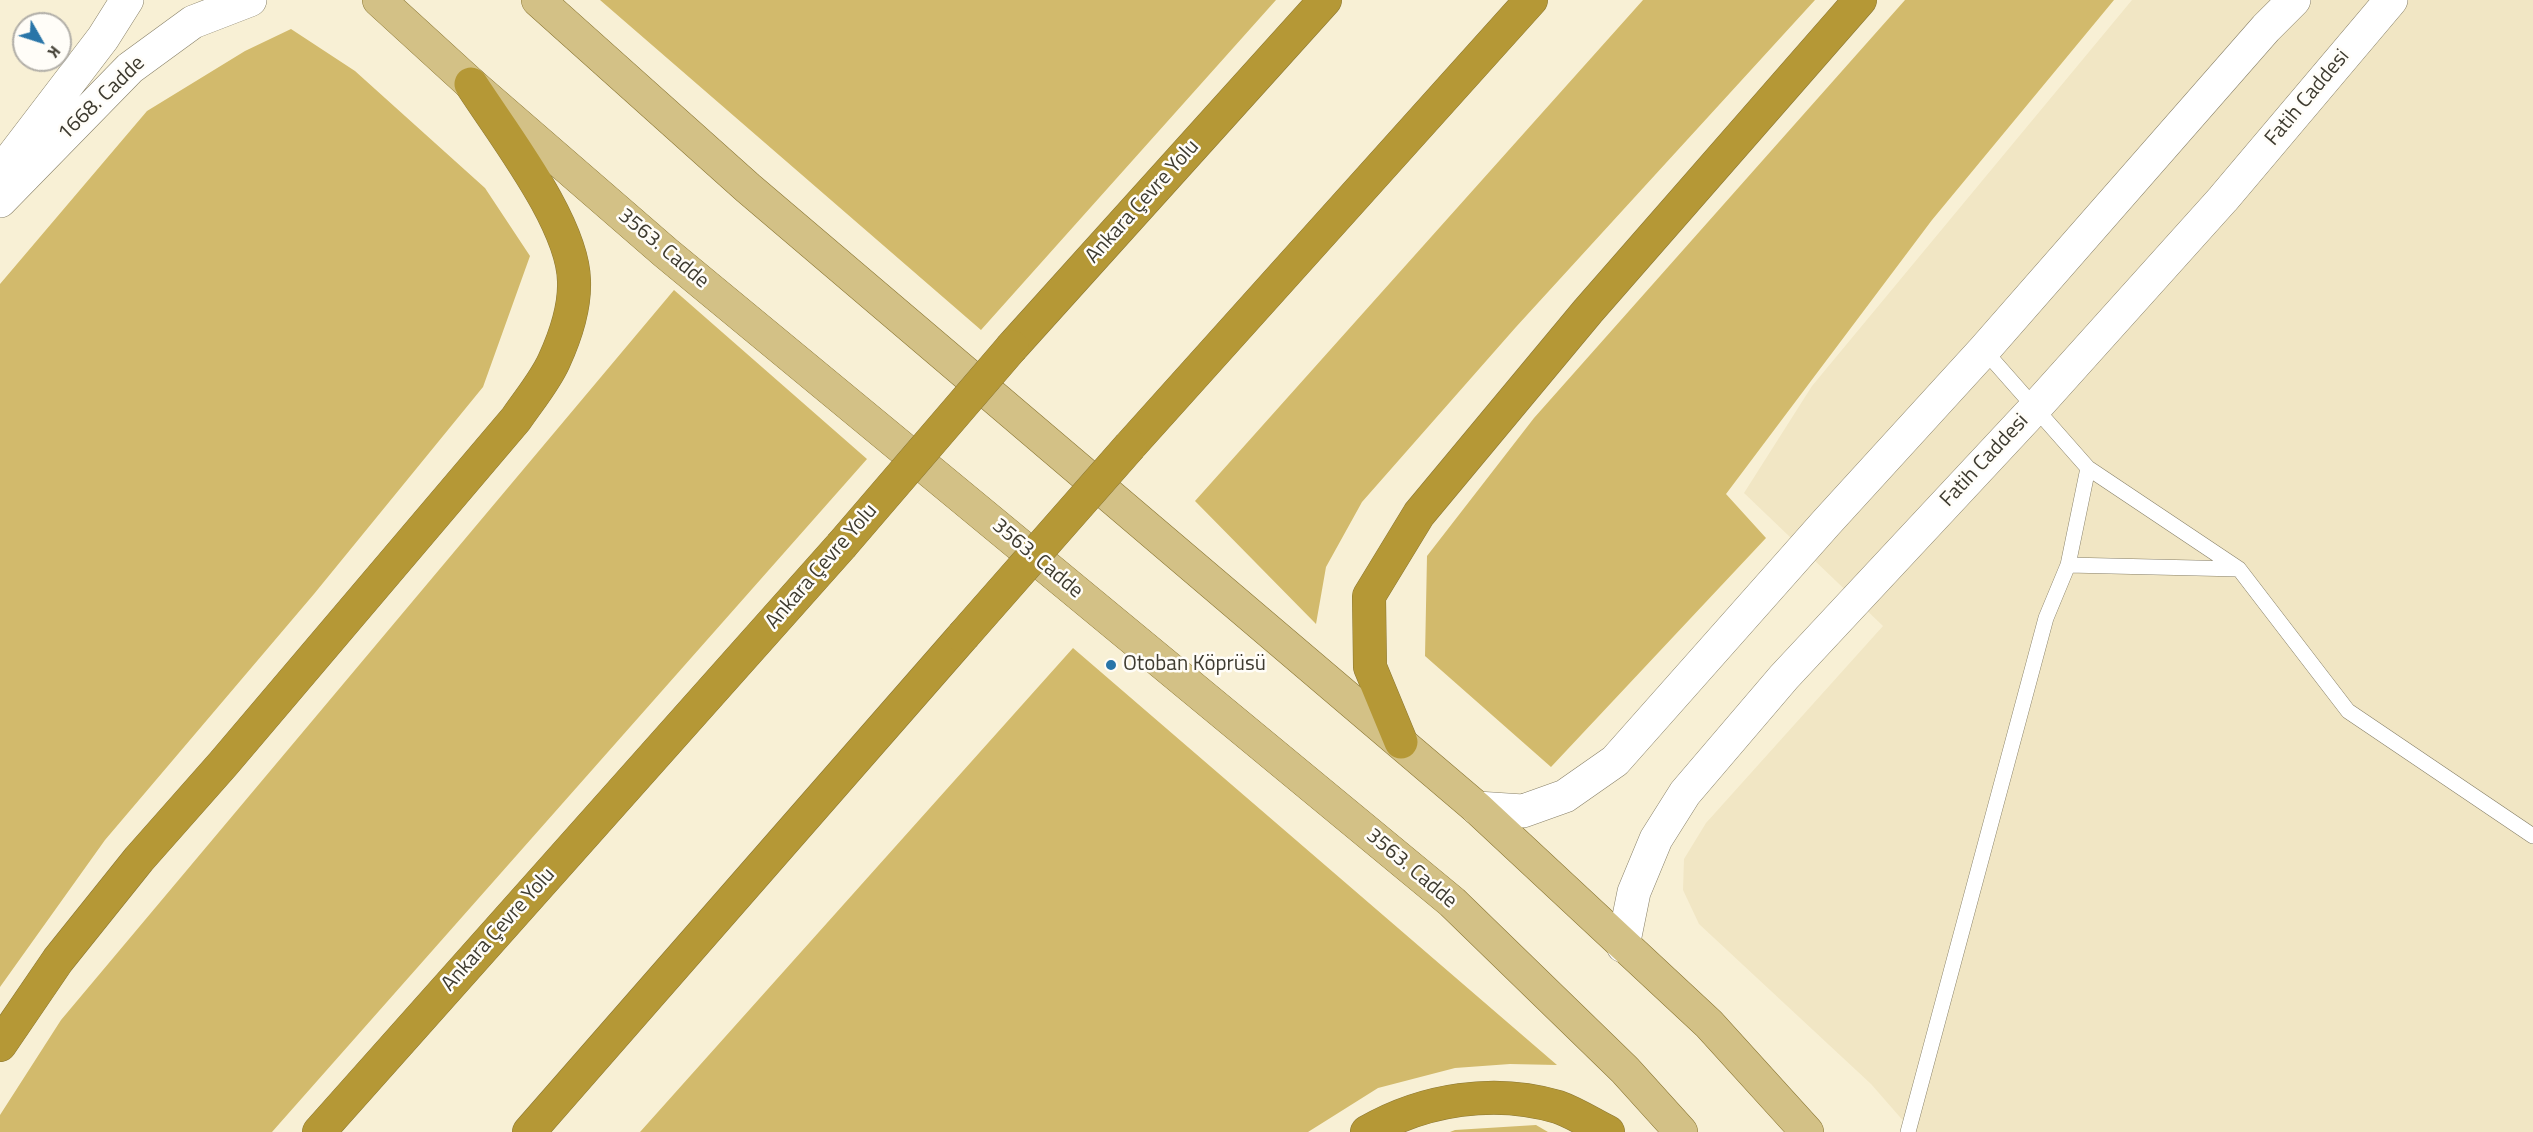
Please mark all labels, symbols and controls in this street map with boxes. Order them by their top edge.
north arrow [12,12,72,72]
text: K [42,41,67,63]
street label: Fatih Caddesi [2260,45,2356,151]
street label: 1668. Cadde [53,51,151,147]
street label: Ankara Çevre Yolu [1081,135,1205,269]
street label: 3563. Cadde [612,204,714,294]
street label: Fatih Caddesi [1936,409,2034,513]
street label: Ankara Çevre Yolu [761,499,883,635]
street label: 3563. Cadde [986,514,1088,604]
place label: Otoban Köprüsü [1123,652,1266,678]
marker: Otoban Köprüsü [1104,658,1118,672]
street label: 3563. Cadde [1360,824,1462,914]
street label: Ankara Çevre Yolu [437,863,561,997]

